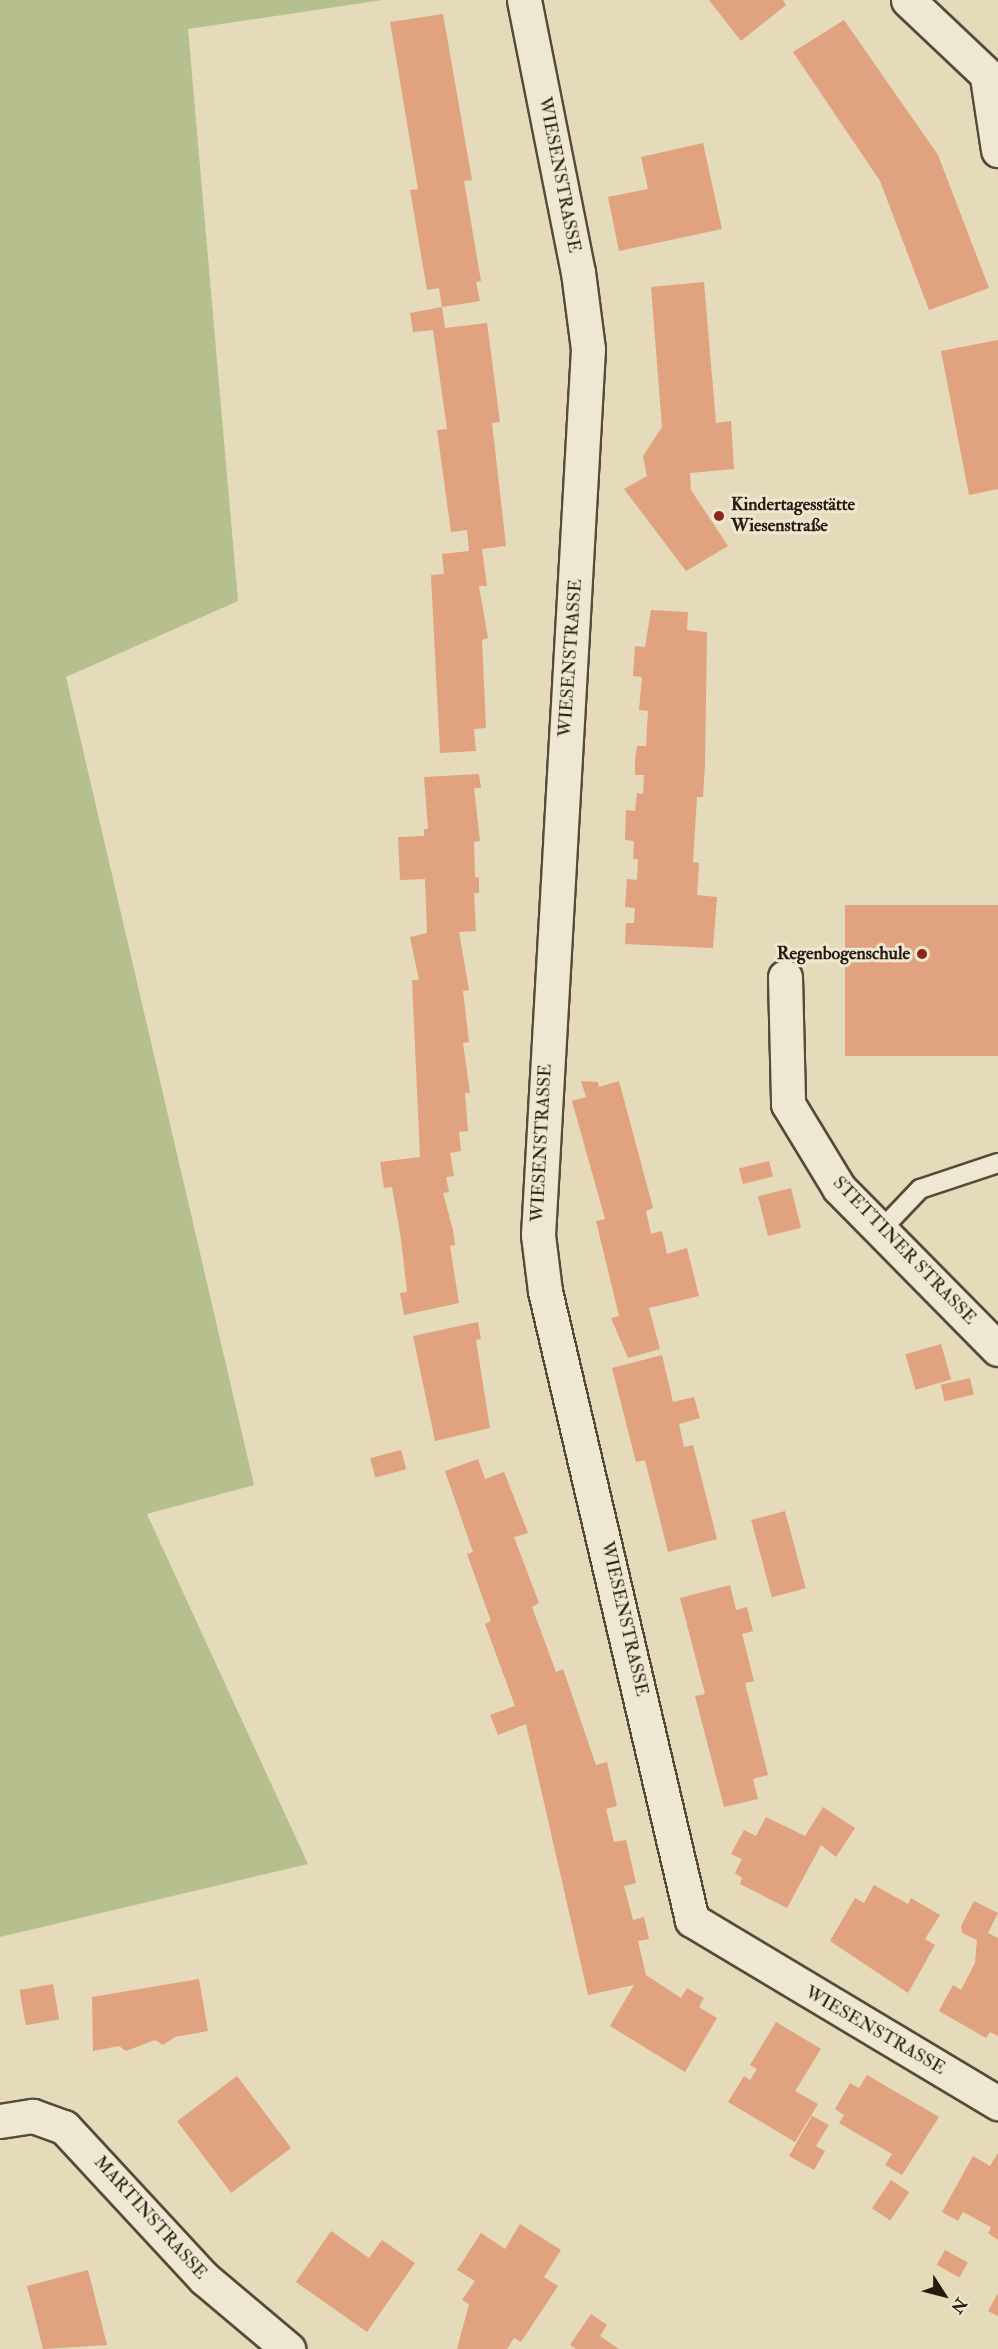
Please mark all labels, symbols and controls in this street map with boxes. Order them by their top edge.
street label: WIESENSTRASSE [533,95,585,255]
place label: Kindertagesstätte Wiesenstraße [731,495,855,538]
marker: Kindertagesstätte Wiesenstraße [712,509,726,523]
street label: WIESENSTRASSE [555,578,587,738]
place label: Regenbogenschule [777,943,910,965]
marker: Regenbogenschule [915,947,929,961]
street label: WIESENSTRASSE [527,1063,557,1223]
street label: STETTINER STRASSE [828,1173,980,1329]
street label: WIESENSTRASSE [596,1539,652,1699]
street label: WIESENSTRASSE [801,1982,949,2080]
street label: MARTINSTRASSE [89,2152,211,2284]
north arrow [914,2265,974,2325]
text: N [946,2294,971,2317]

